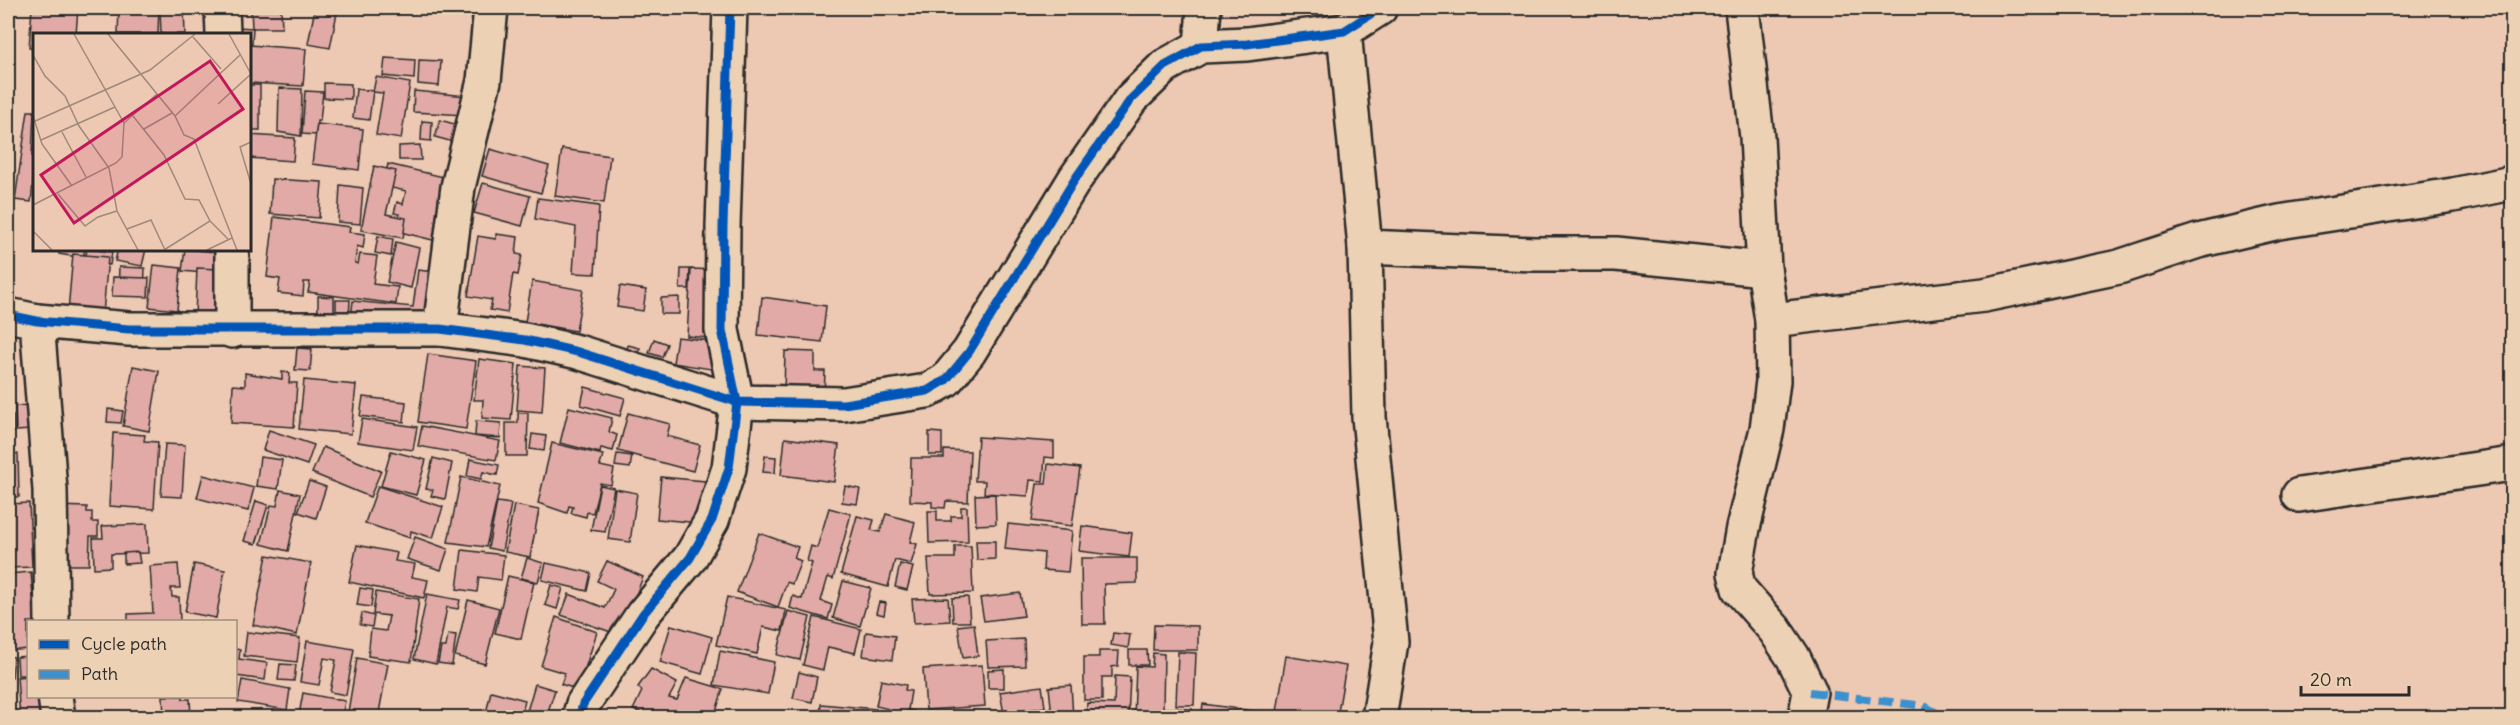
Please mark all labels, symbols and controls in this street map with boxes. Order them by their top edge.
inset map [33,33,250,250]
legend [27,620,237,698]
text: Cycle path [81,632,167,655]
scale bar [2301,659,2409,697]
text: Path [81,662,118,685]
text: 20 m [2310,668,2352,691]

